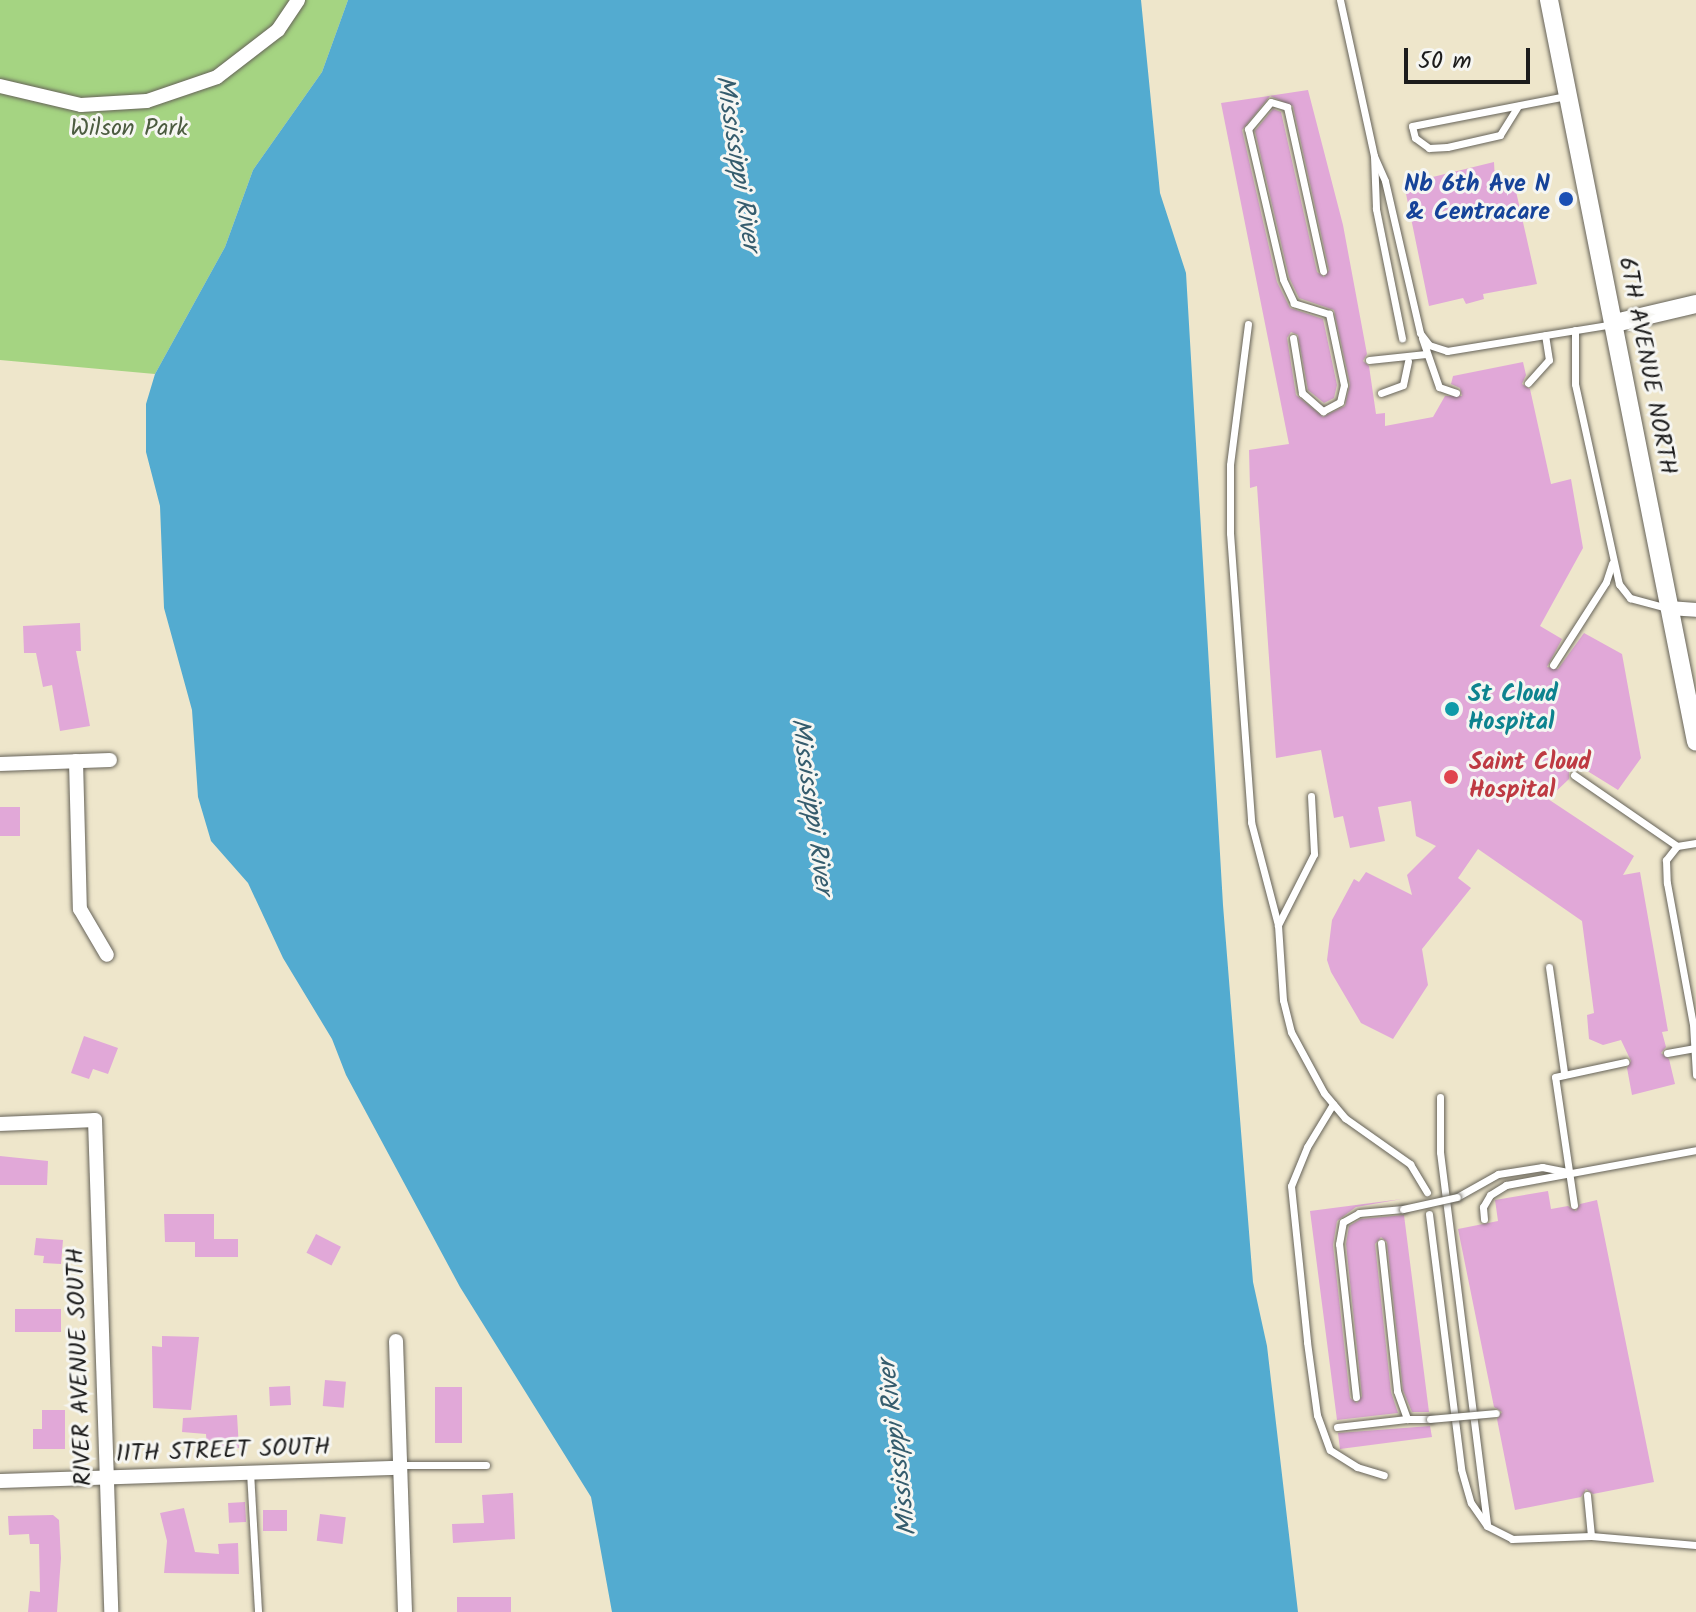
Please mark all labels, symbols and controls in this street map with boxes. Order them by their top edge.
scale bar [1408,32,1534,82]
text: 50 m [1418,42,1472,81]
water label: Mississippi River [707,73,765,253]
park label: Wilson Park [70,115,188,143]
place label: Nb 6th Ave N & Centracare [1404,171,1550,227]
marker: Nb 6th Ave N & Centracare [1557,190,1575,208]
street label: 6TH AVENUE NORTH [1612,255,1682,477]
place label: St Cloud Hospital [1468,681,1558,737]
marker: St Cloud Hospital [1443,700,1461,718]
water label: Mississippi River [782,716,838,896]
place label: Saint Cloud Hospital [1469,749,1591,805]
marker: Saint Cloud Hospital [1440,766,1462,788]
street label: RIVER AVENUE SOUTH [61,1247,99,1487]
water label: Mississippi River [873,1358,925,1538]
street label: 11TH STREET SOUTH [115,1433,331,1469]

